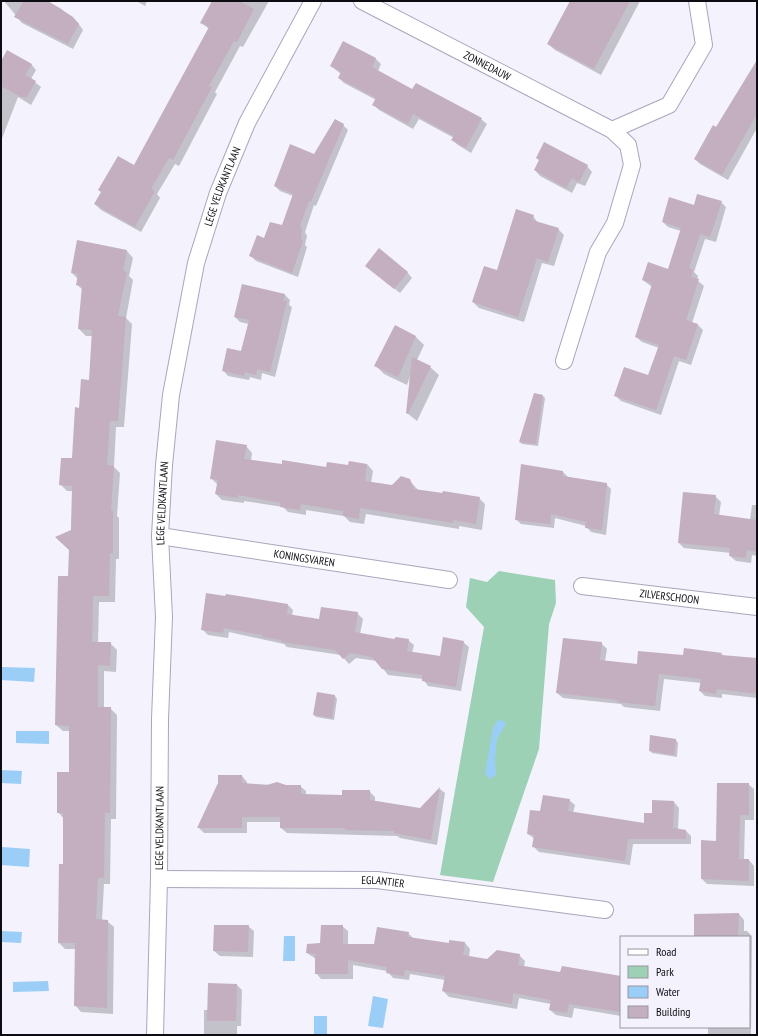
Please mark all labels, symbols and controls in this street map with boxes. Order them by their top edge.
street label: ZONNEDAUW [461,48,514,84]
street label: LEGE VELDKANTLAAN [201,144,243,228]
street label: LEGE VELDKANTLAAN [153,461,171,546]
street label: KONINGSVAREN [273,546,336,570]
street label: ZILVERSCHOON [639,586,700,607]
street label: LEGE VELDKANTLAAN [152,786,167,870]
street label: EGLANTIER [361,873,405,891]
legend [620,936,750,1028]
text: Road [656,944,676,959]
text: Park [656,964,674,979]
text: Water [656,984,681,999]
text: Building [656,1004,691,1019]

